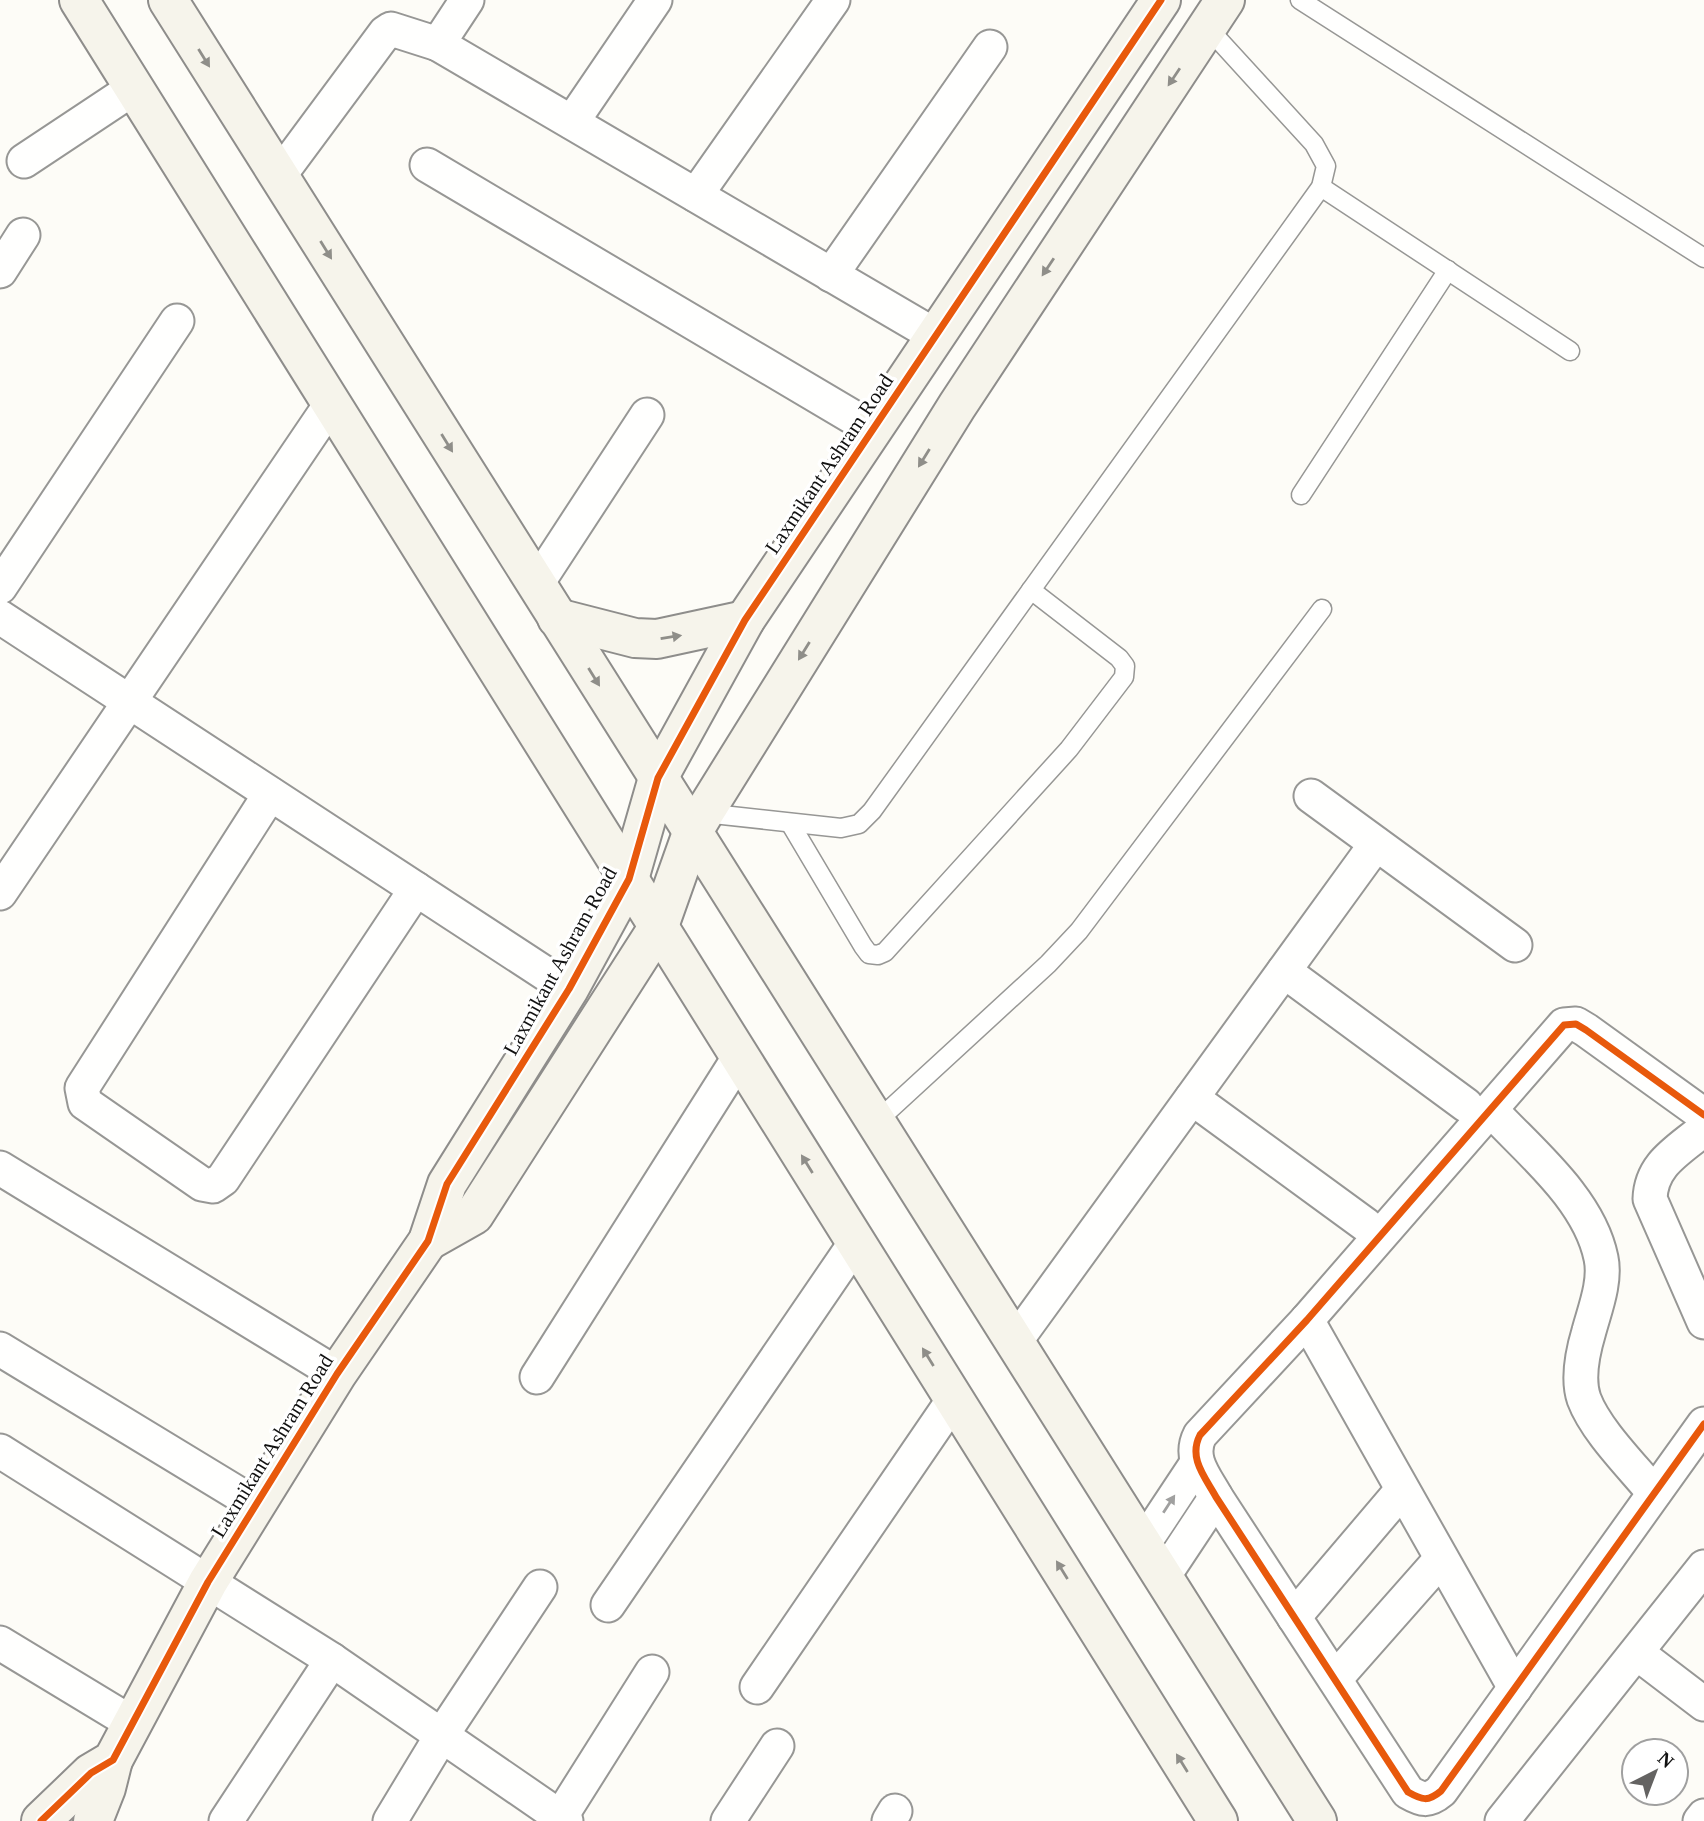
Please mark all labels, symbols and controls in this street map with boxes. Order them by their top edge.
one-way arrow [198,48,211,67]
one-way arrow [1168,68,1181,87]
one-way arrow [319,241,332,260]
one-way arrow [1042,257,1055,277]
street label: Laxmikant Ashram Road [760,369,898,558]
one-way arrow [440,433,453,452]
one-way arrow [918,448,931,467]
one-way arrow [660,631,682,642]
one-way arrow [798,641,811,661]
one-way arrow [588,667,601,686]
street label: Laxmikant Ashram Road [498,862,622,1059]
one-way arrow [801,1154,814,1173]
one-way arrow [921,1347,934,1366]
street label: Laxmikant Ashram Road [206,1350,338,1542]
one-way arrow [1162,1495,1176,1513]
one-way arrow [1055,1561,1068,1580]
north arrow [1620,1737,1690,1807]
text: N [1654,1747,1678,1772]
one-way arrow [1176,1754,1189,1773]

